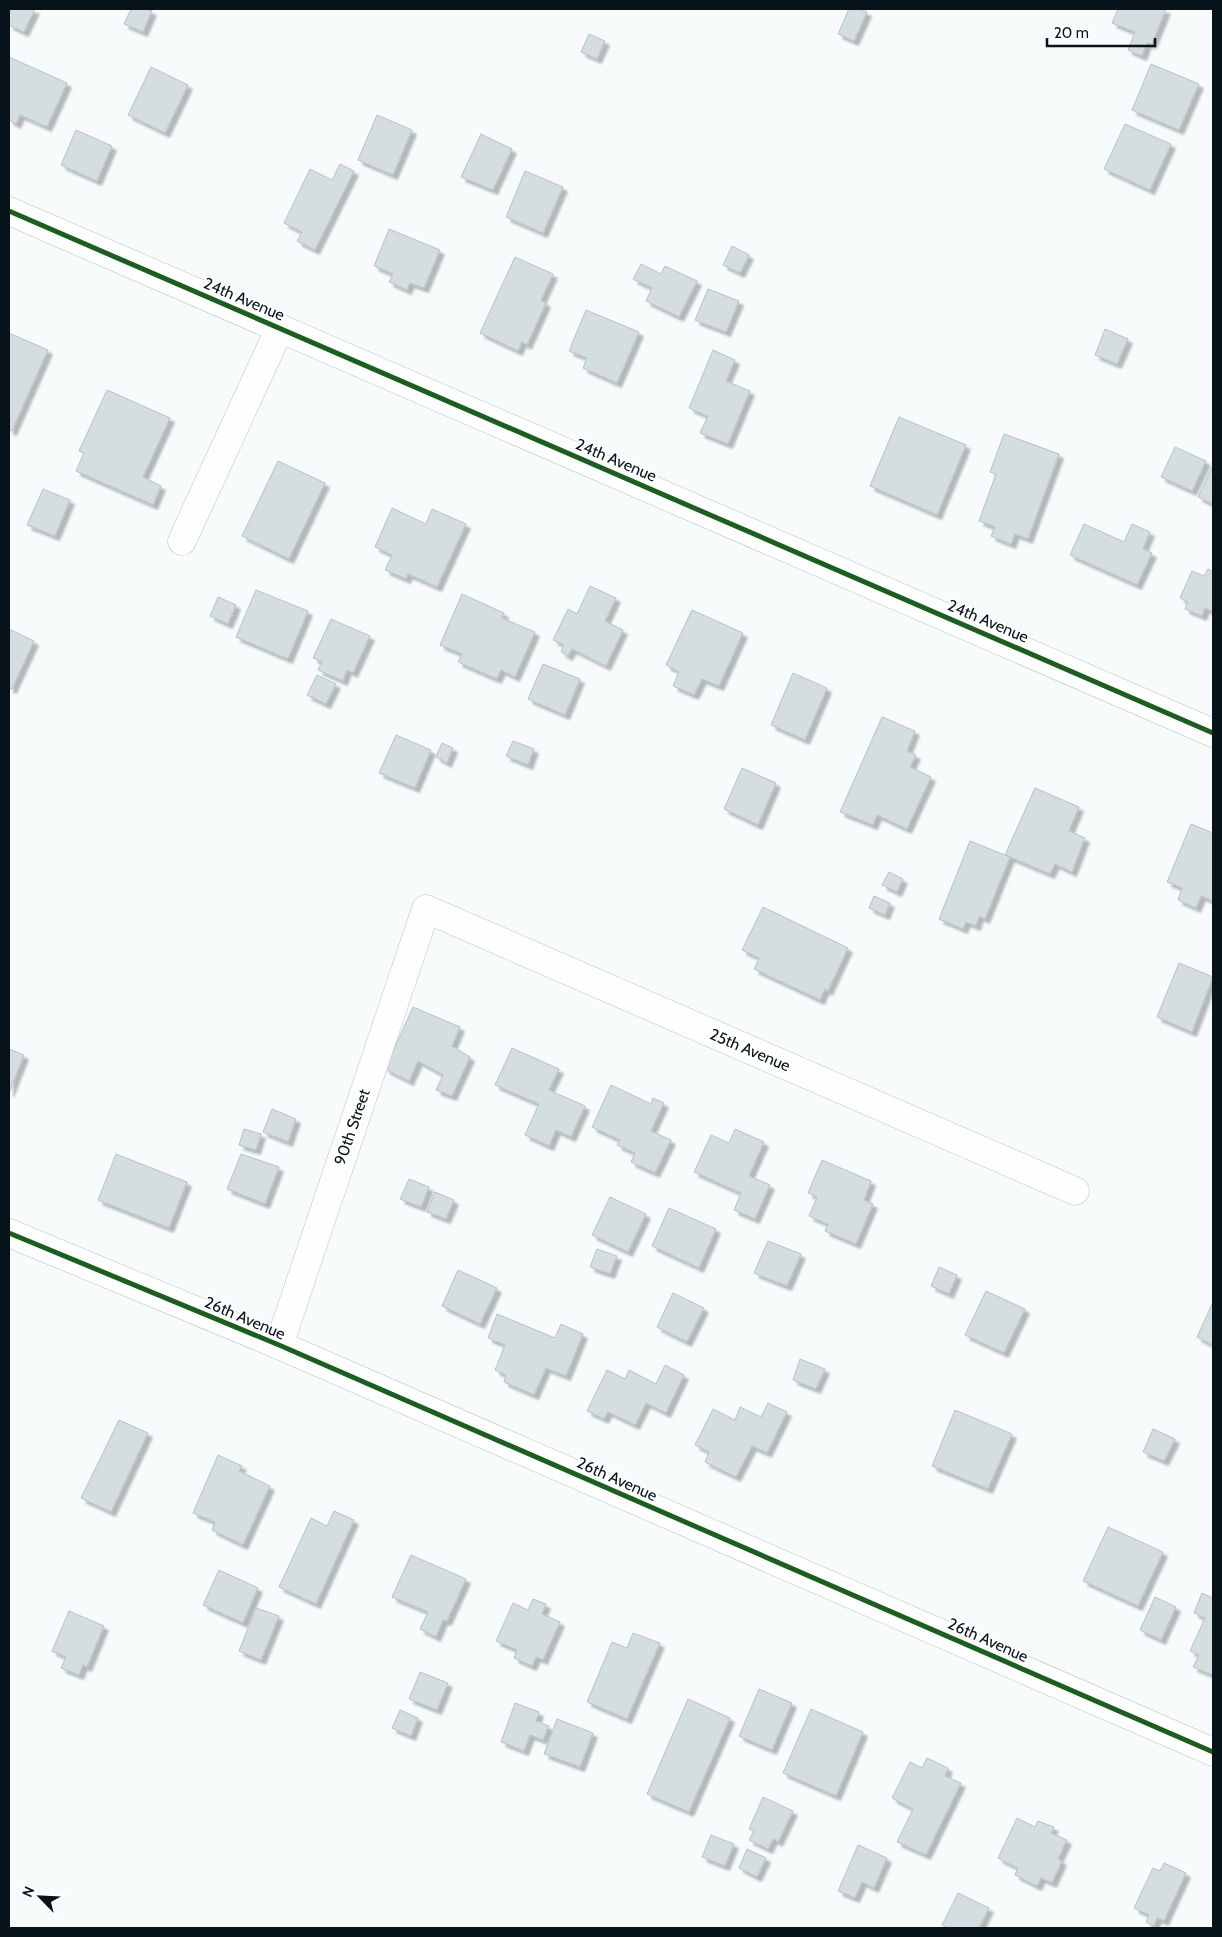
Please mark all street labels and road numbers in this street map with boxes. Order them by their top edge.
street label: 24th Avenue [201,273,287,325]
street label: 24th Avenue [573,434,659,486]
street label: 24th Avenue [945,595,1031,647]
street label: 25th Avenue [707,1025,793,1075]
street label: 90th Street [330,1086,374,1167]
street label: 26th Avenue [202,1292,288,1344]
street label: 26th Avenue [574,1453,660,1505]
street label: 26th Avenue [945,1614,1031,1666]

